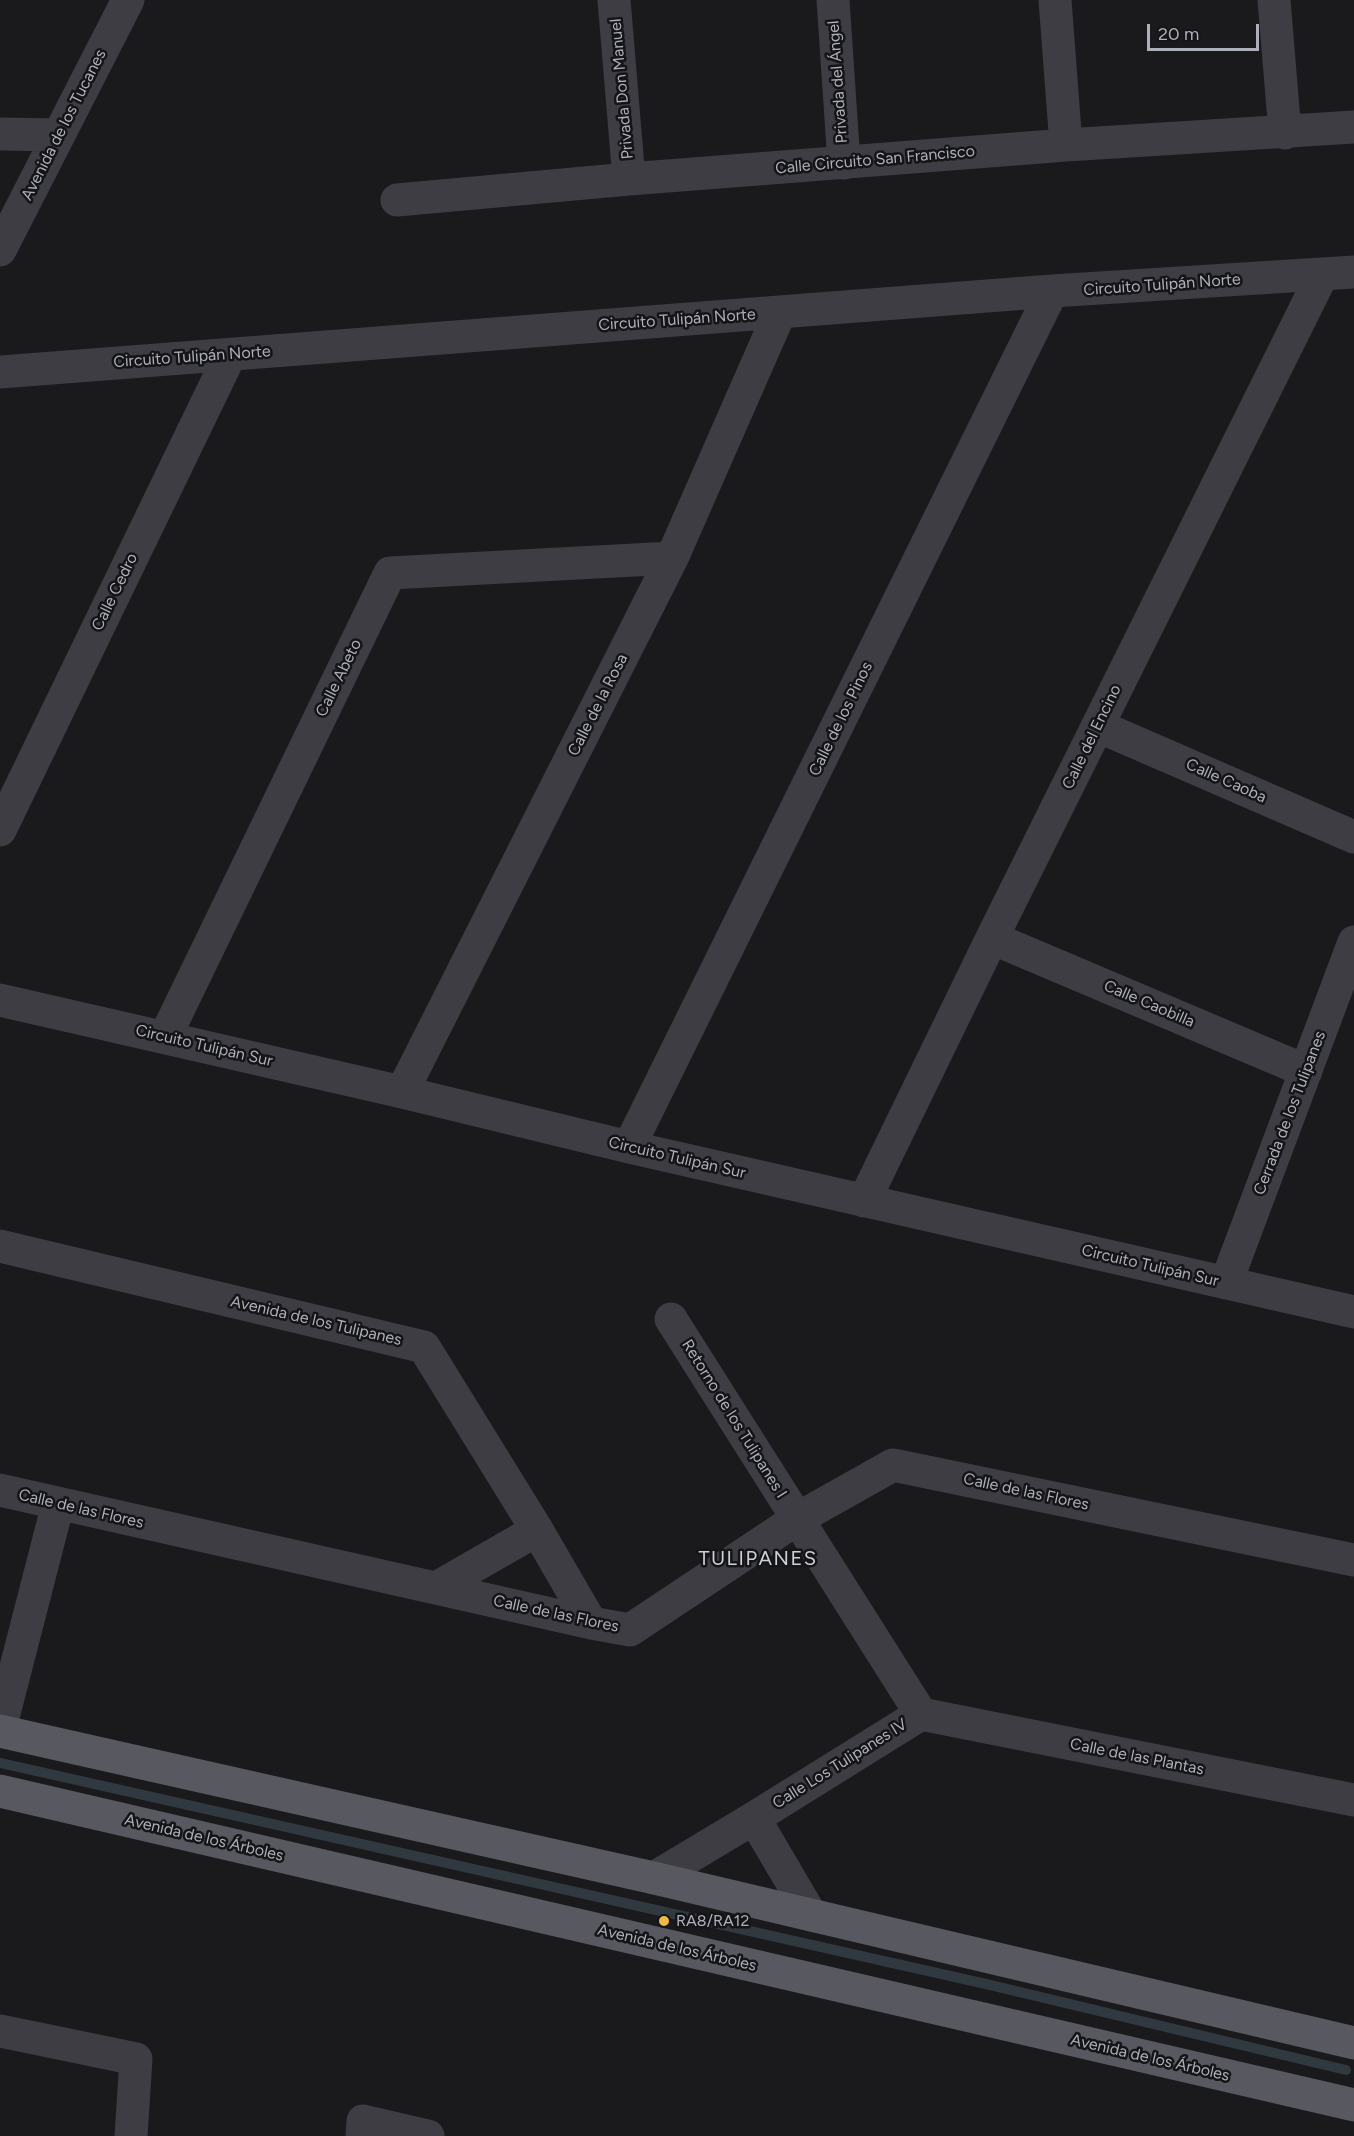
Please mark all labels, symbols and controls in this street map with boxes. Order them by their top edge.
scale bar [1150,12,1262,50]
street label: Privada Don Manuel [606,18,638,160]
street label: Privada del Ángel [824,20,852,144]
text: 20 m [1158,23,1199,45]
street label: Avenida de los Tucanes [18,46,110,204]
street label: Calle Circuito San Francisco [774,142,976,178]
street label: Circuito Tulipán Norte [1083,270,1241,300]
street label: Circuito Tulipán Norte [598,305,756,335]
street label: Circuito Tulipán Norte [113,342,271,372]
street label: Calle Cedro [88,550,142,634]
street label: Calle Abeto [312,636,366,720]
street label: Calle de la Rosa [564,651,632,759]
street label: Calle de los Pinos [805,659,877,779]
street label: Calle del Encino [1058,682,1126,792]
street label: Calle Caoba [1183,755,1269,807]
street label: Calle Caobilla [1101,976,1197,1032]
street label: Circuito Tulipán Sur [134,1021,274,1071]
street label: Cerrada de los Tulipanes [1250,1028,1330,1198]
street label: Circuito Tulipán Sur [607,1133,747,1183]
street label: Circuito Tulipán Sur [1080,1241,1220,1291]
street label: Avenida de los Tulipanes [229,1292,403,1350]
street label: Retorno de los Tulipanes I [677,1336,791,1502]
street label: Calle de las Flores [962,1469,1090,1515]
street label: Calle de las Flores [17,1485,145,1533]
district label: TULIPANES [698,1547,818,1571]
street label: Calle de las Flores [492,1591,620,1637]
street label: Calle Los Tulipanes IV [769,1715,911,1813]
street label: Calle de las Plantas [1068,1735,1206,1779]
street label: Avenida de los Árboles [123,1810,285,1866]
place label: RA8/RA12 [676,1911,749,1931]
marker: RA8/RA12 [657,1914,671,1928]
street label: Avenida de los Árboles [596,1920,758,1976]
street label: Avenida de los Árboles [1069,2030,1231,2086]

